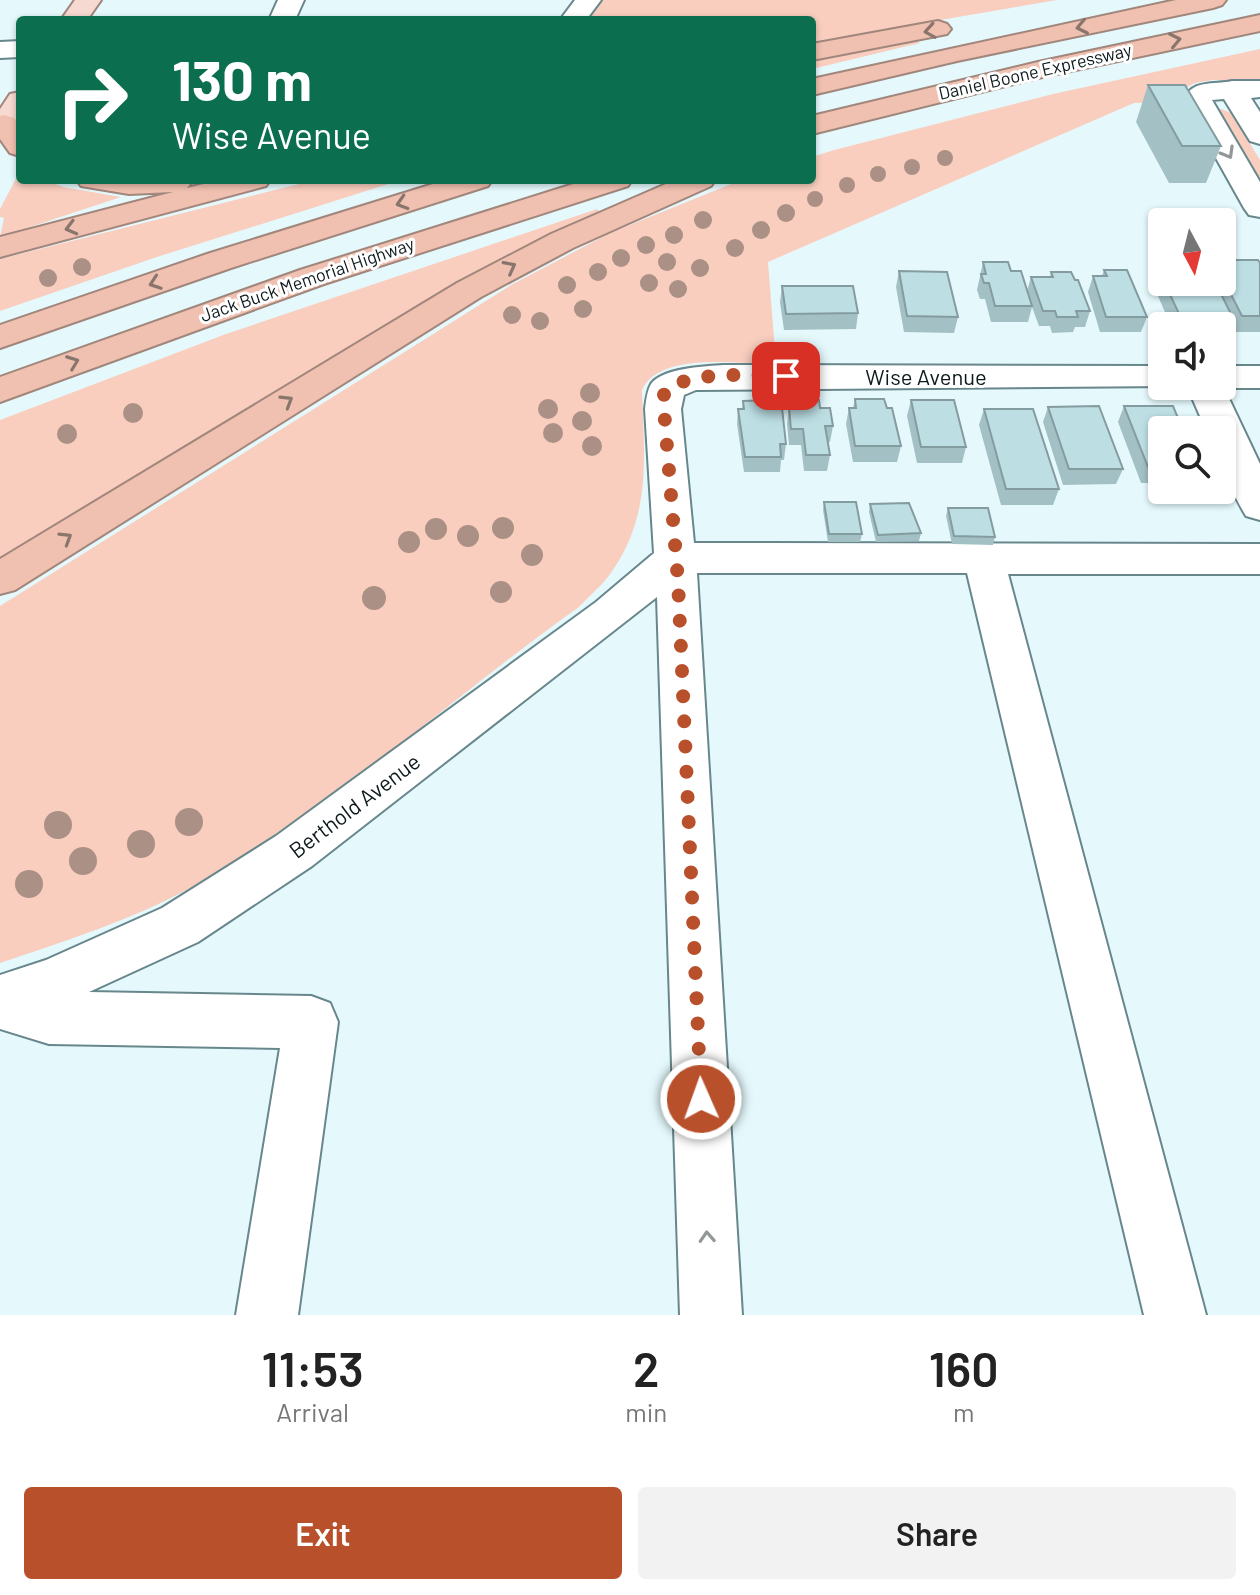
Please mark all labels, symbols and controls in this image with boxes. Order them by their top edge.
one-way arrow [1076,18,1089,35]
one-way arrow [923,21,937,38]
one-way arrow [1168,32,1182,49]
street label: Daniel Boone Expressway [936,38,1134,104]
text: 130 m [172,45,312,112]
icon: right [40,48,144,152]
text: Wise Avenue [172,113,371,156]
one-way arrow [1218,144,1234,158]
one-way arrow [396,193,410,209]
north arrow [1148,208,1236,296]
map controls [1148,208,1236,504]
one-way arrow [65,218,79,235]
street label: Jack Buck Memorial Highway [197,232,417,326]
one-way arrow [502,262,516,277]
one-way arrow [149,274,163,290]
button: sound [1148,312,1236,400]
pin [752,342,820,410]
icon: arrive [764,354,808,398]
one-way arrow [65,355,79,372]
street label: Wise Avenue [865,363,987,389]
one-way arrow [278,395,293,411]
button: search [1148,416,1236,504]
one-way arrow [57,533,72,548]
street label: Berthold Avenue [284,747,424,863]
position arrow [659,1057,743,1141]
one-way arrow [699,1230,716,1243]
text: 11:53 [262,1339,364,1397]
text: 2 [633,1339,659,1397]
text: 160 [929,1339,998,1397]
text: Arrival [276,1396,349,1427]
text: min [625,1396,667,1427]
text: m [953,1396,974,1427]
button: Exit [24,1487,622,1579]
button: Share [638,1487,1236,1579]

